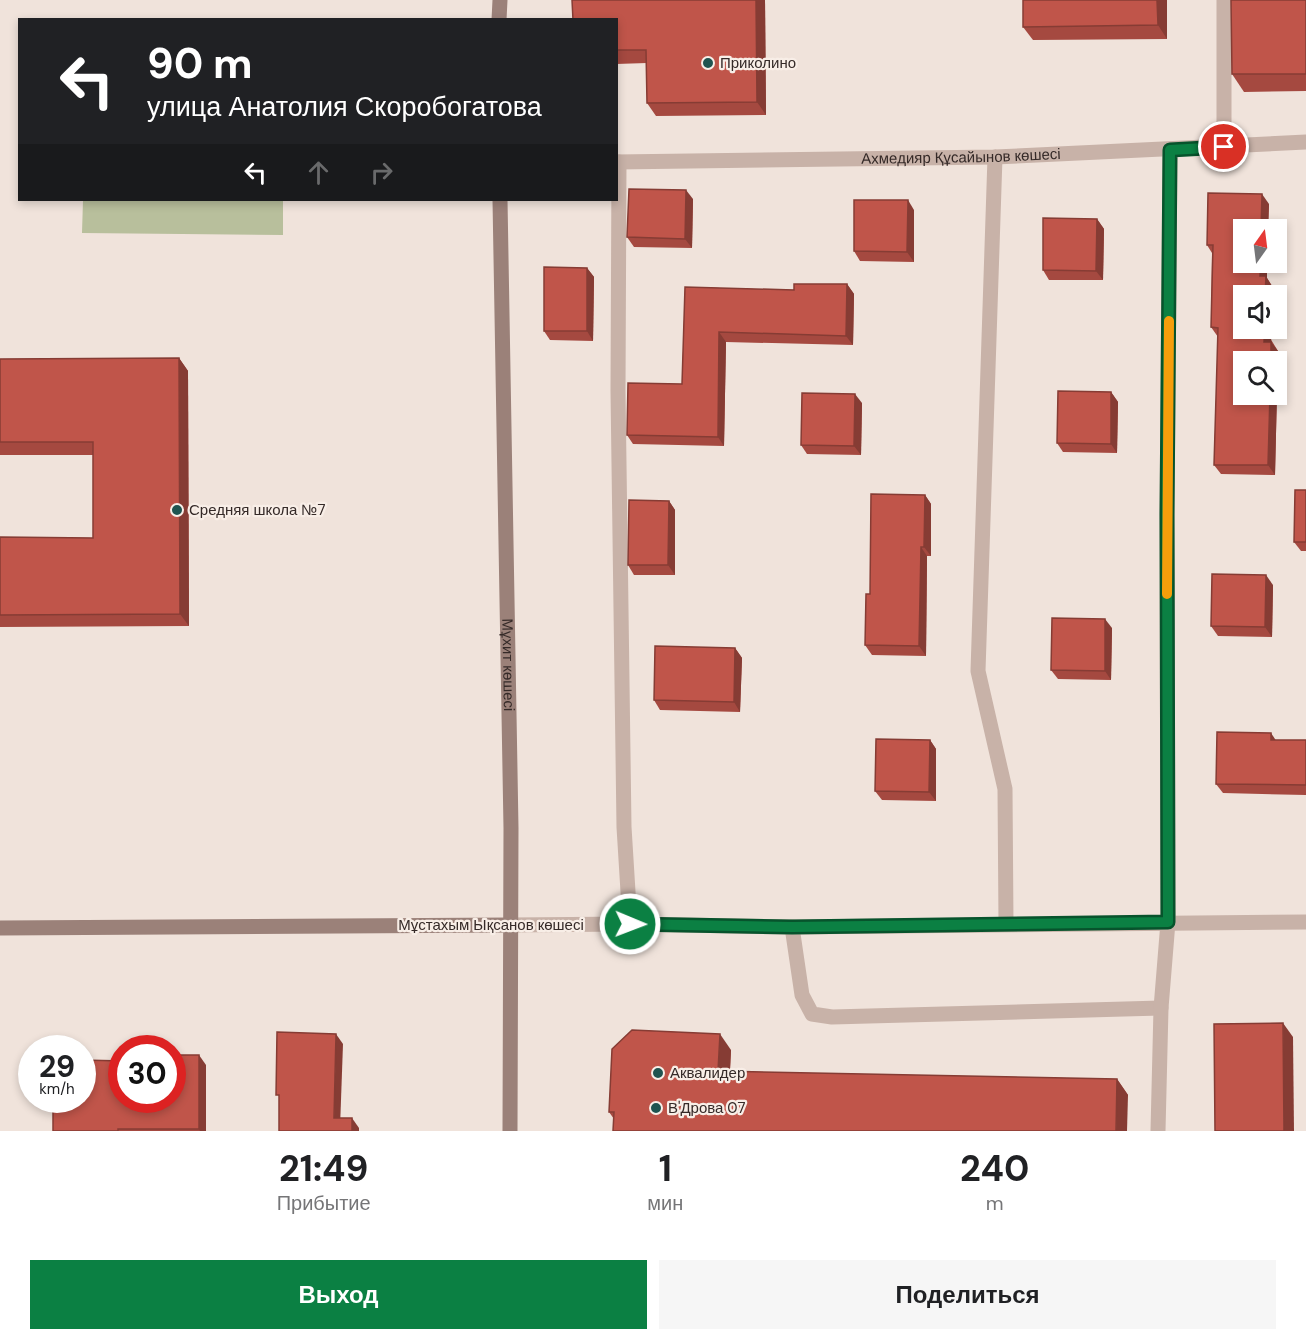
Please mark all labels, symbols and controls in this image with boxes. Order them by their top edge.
text: 90 m [147,36,253,91]
icon: left [48,42,126,120]
place label: Приколино [720,53,796,73]
marker: Приколино [701,56,715,70]
text: улица Анатолия Скоробогатова [147,89,542,124]
pin [1198,121,1249,172]
icon: arrive [1207,130,1240,163]
street label: Ахмедияр Құсайынов көшесі [861,144,1061,169]
icon: left [239,156,272,189]
icon: ahead [302,156,335,189]
icon: right [365,156,398,189]
north arrow [1233,219,1287,273]
map controls [1233,219,1287,405]
button: sound [1233,285,1287,339]
button: search [1233,351,1287,405]
place label: Средняя школа №7 [189,500,325,520]
marker: Средняя школа №7 [170,503,184,517]
street label: Мұхит көшесі [497,618,519,712]
position arrow [598,892,662,956]
street label: Мұстахым Ықсанов көшесі [398,915,584,935]
speed limit sign: 30 [108,1035,186,1113]
text: 29 [39,1047,75,1086]
place label: Аквалидер [670,1063,745,1083]
marker: Аквалидер [651,1066,665,1080]
text: km/h [39,1079,75,1099]
place label: В'Дрова 07 [668,1098,745,1118]
marker: В'Дрова 07 [649,1101,663,1115]
text: 21:49 [279,1145,368,1192]
text: 1 [659,1145,672,1192]
text: 240 [960,1145,1029,1192]
text: Прибытие [277,1190,371,1216]
text: мин [647,1190,683,1216]
text: m [986,1190,1004,1216]
button: Выход [30,1260,647,1329]
button: Поделиться [659,1260,1276,1329]

